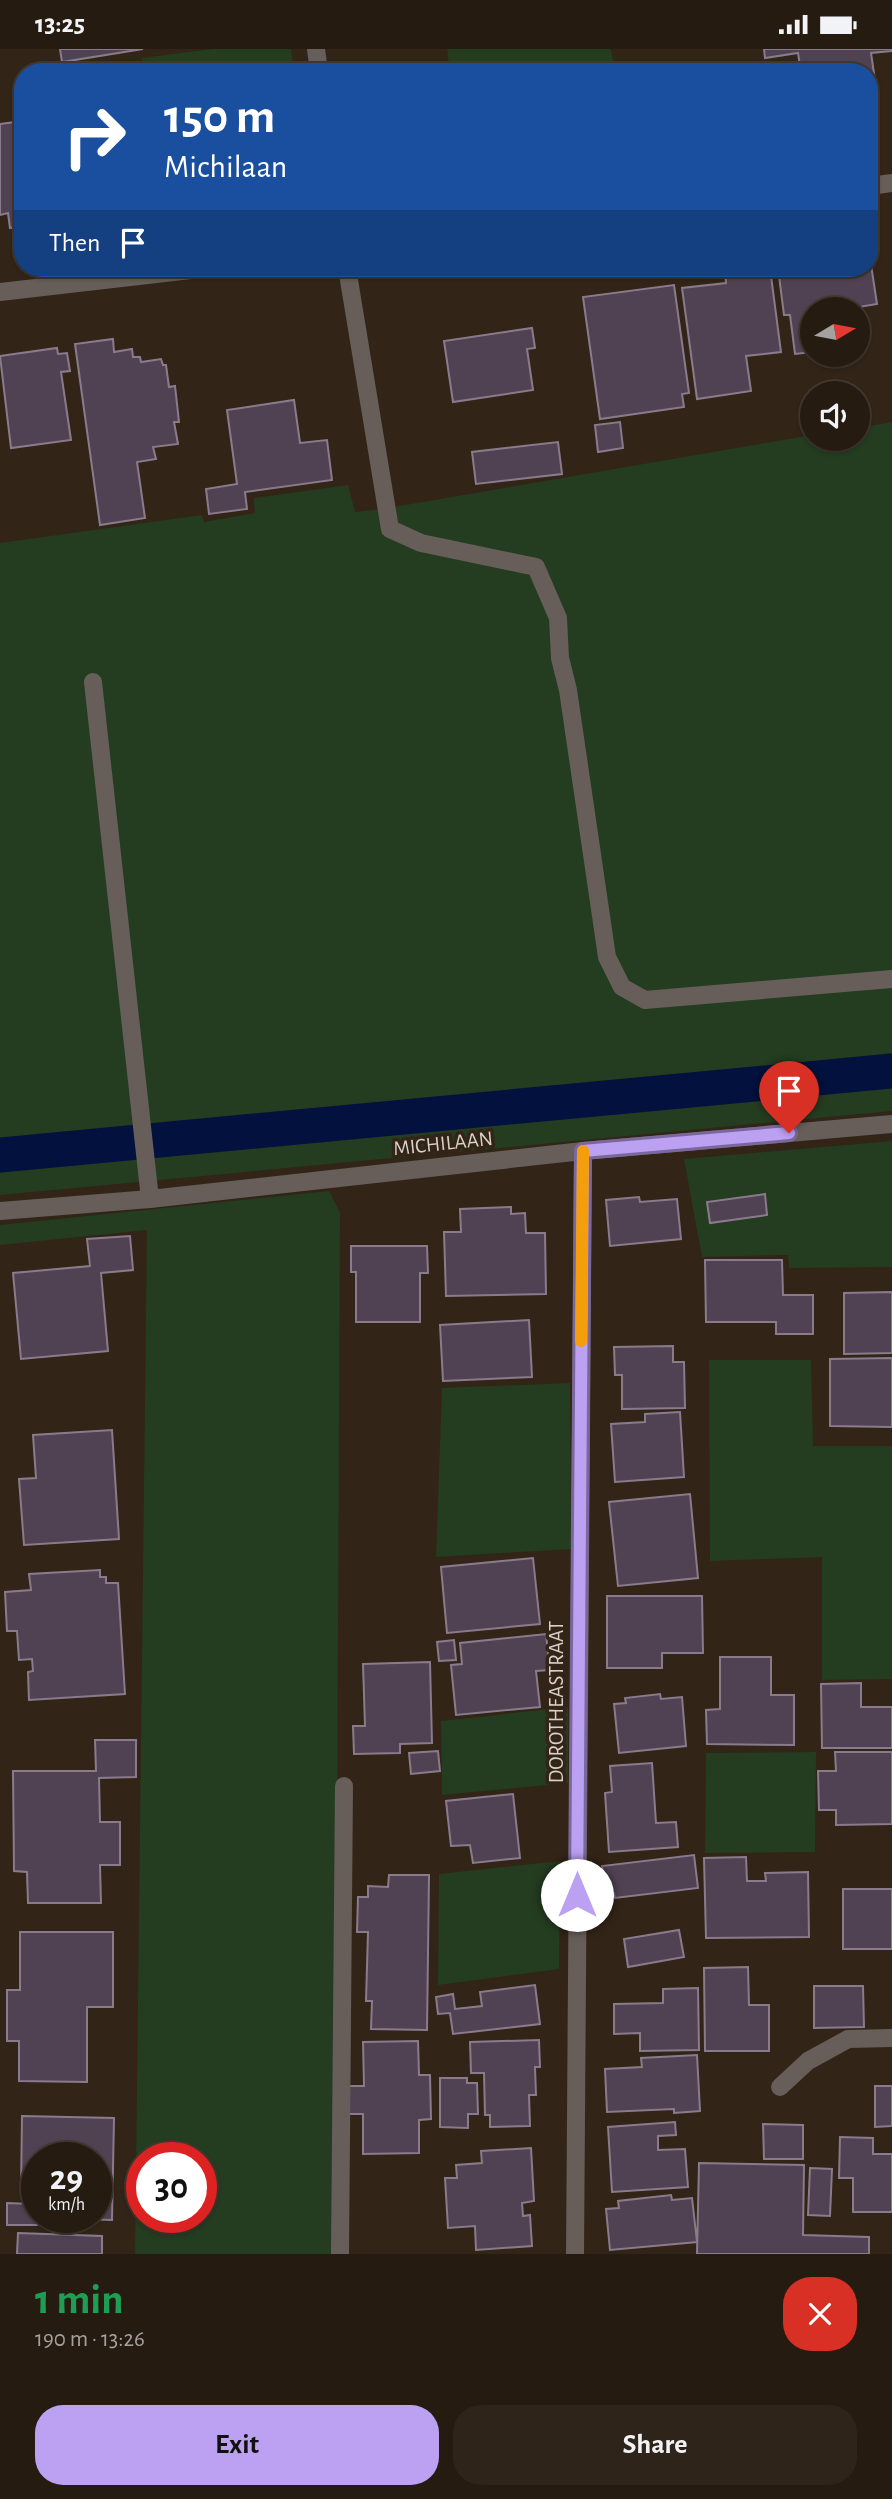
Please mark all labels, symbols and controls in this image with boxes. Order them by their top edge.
text: 13:25 [35,11,85,37]
icon: right [49,91,140,182]
text: 150 m [164,93,275,142]
text: Michilaan [164,151,287,183]
icon: arrive [114,224,152,262]
text: Then [49,230,100,256]
north arrow [800,297,870,367]
map controls [800,297,870,451]
button: sound [800,381,870,451]
pin [759,1061,819,1133]
icon: arrive [770,1072,808,1110]
street label: MICHILAAN [392,1128,494,1159]
street label: DOROTHEASTRAAT [546,1621,567,1783]
position arrow [540,1858,614,1932]
speed limit sign: 30 [126,2142,217,2233]
text: 29 [50,2161,83,2196]
text: km/h [48,2196,85,2214]
button: close [783,2277,857,2351]
text: 1 min [35,2279,124,2321]
text: 190 m · 13:26 [35,2328,145,2351]
button: Exit [35,2405,439,2485]
button: Share [453,2405,857,2485]

